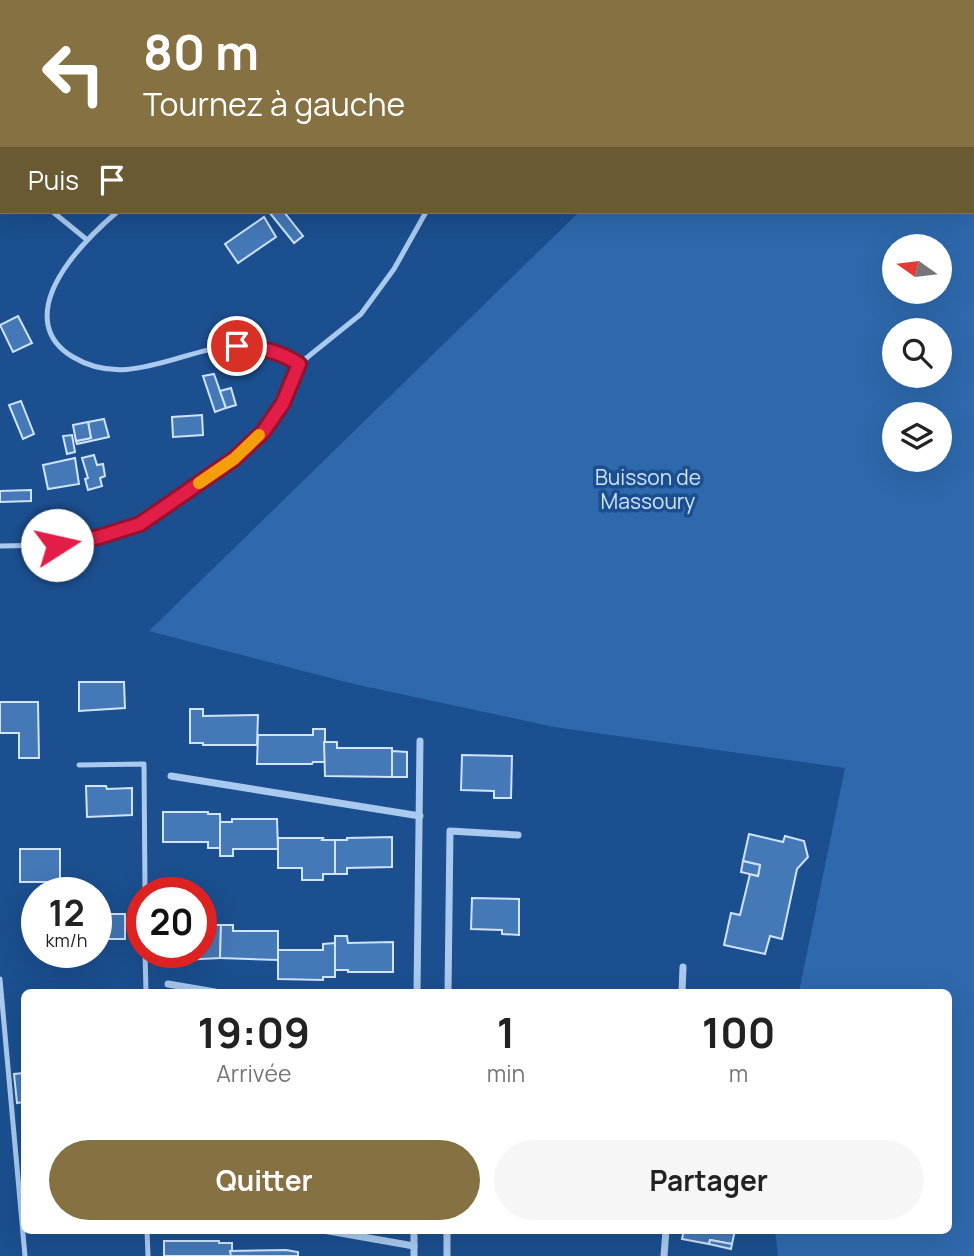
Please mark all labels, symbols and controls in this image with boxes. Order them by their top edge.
text: 80 m [143,18,259,85]
icon: left [28,28,119,119]
text: Tournez à gauche [143,82,405,126]
icon: arrive [93,161,131,199]
text: Puis [28,162,79,198]
north arrow [882,234,952,304]
map controls [882,234,952,472]
pin [207,316,267,376]
button: search [882,318,952,388]
icon: arrive [218,327,256,365]
button: layers [882,402,952,472]
park label: Buisson de Massoury [595,463,701,515]
position arrow [20,508,94,582]
speed limit sign: 20 [126,877,217,968]
text: 12 [48,889,85,937]
text: km/h [46,928,87,952]
text: 19:09 [198,1003,310,1061]
text: 1 [497,1003,515,1061]
text: 100 [702,1003,775,1061]
text: Arrivée [216,1057,291,1089]
text: min [487,1057,525,1089]
text: m [729,1057,748,1089]
button: Quitter [49,1140,480,1220]
button: Partager [494,1140,924,1220]

